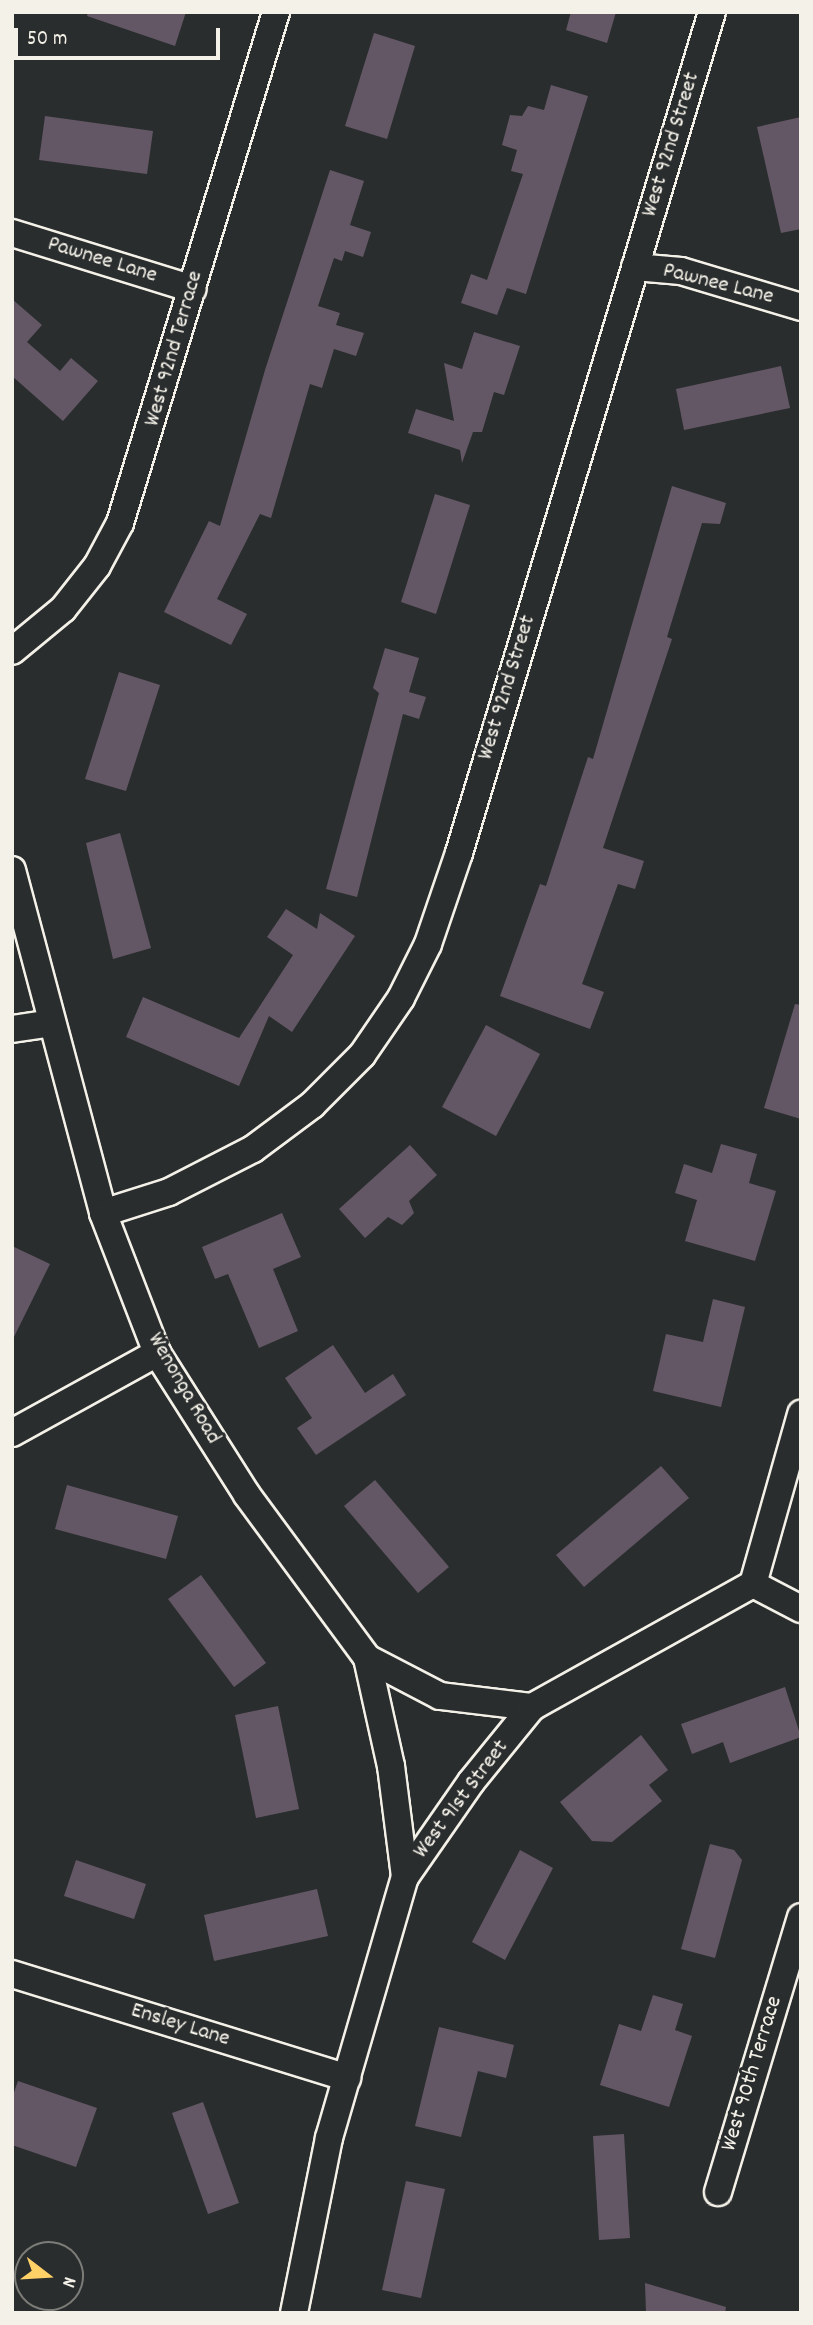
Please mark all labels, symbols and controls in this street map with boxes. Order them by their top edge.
scale bar [18,14,224,58]
text: 50 m [27,25,67,55]
street label: West 92nd Street [637,69,707,221]
street label: Pawnee Lane [44,231,160,291]
street label: Pawnee Lane [660,258,776,312]
street label: West 92nd Terrace [140,268,210,430]
street label: West 92nd Street [473,612,543,764]
street label: Wenonga Road [140,1328,226,1450]
street label: West 91st Street [408,1735,516,1865]
street label: West 90th Terrace [716,1993,790,2155]
street label: Ensley Lane [127,1998,233,2054]
north arrow [14,2241,84,2311]
text: N [53,2273,82,2290]

